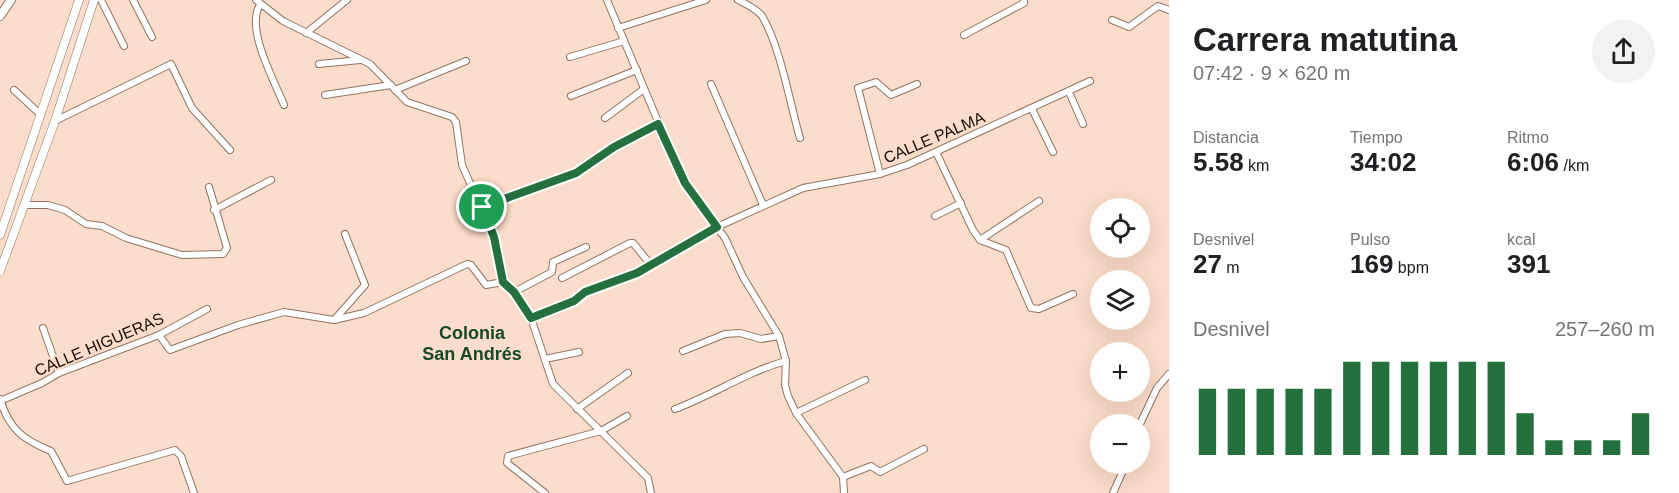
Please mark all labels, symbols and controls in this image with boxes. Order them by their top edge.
button: share [1592,20,1655,83]
text: Carrera matutina [1193,21,1457,58]
text: 07:42 · 9 × 620 m [1193,62,1350,84]
street label: CALLE PALMA [881,108,988,166]
text: Distancia [1193,129,1259,146]
text: Tiempo [1350,129,1403,146]
text: Ritmo [1507,129,1549,146]
text: 5.58 [1193,147,1244,177]
text: 34:02 [1350,147,1417,177]
text: 6:06 [1507,147,1559,177]
text: km [1244,157,1269,174]
text: /km [1559,157,1589,174]
pin [456,181,507,232]
icon: arrive [465,190,498,223]
map controls [1090,198,1150,474]
button: locate [1090,198,1150,258]
text: Desnivel [1193,231,1254,248]
text: Pulso [1350,231,1390,248]
text: kcal [1507,231,1535,248]
text: 27 [1193,249,1222,279]
text: 169 [1350,249,1393,279]
text: 391 [1507,249,1550,279]
text: m [1222,259,1240,276]
text: bpm [1393,259,1429,276]
button: layers [1090,270,1150,330]
street label: CALLE HIGUERAS [32,310,166,379]
text: Desnivel [1193,318,1270,340]
text: 257–260 m [1555,318,1655,340]
district label: Colonia San Andrés [422,323,522,364]
button: + [1090,342,1150,402]
button: − [1090,414,1150,474]

